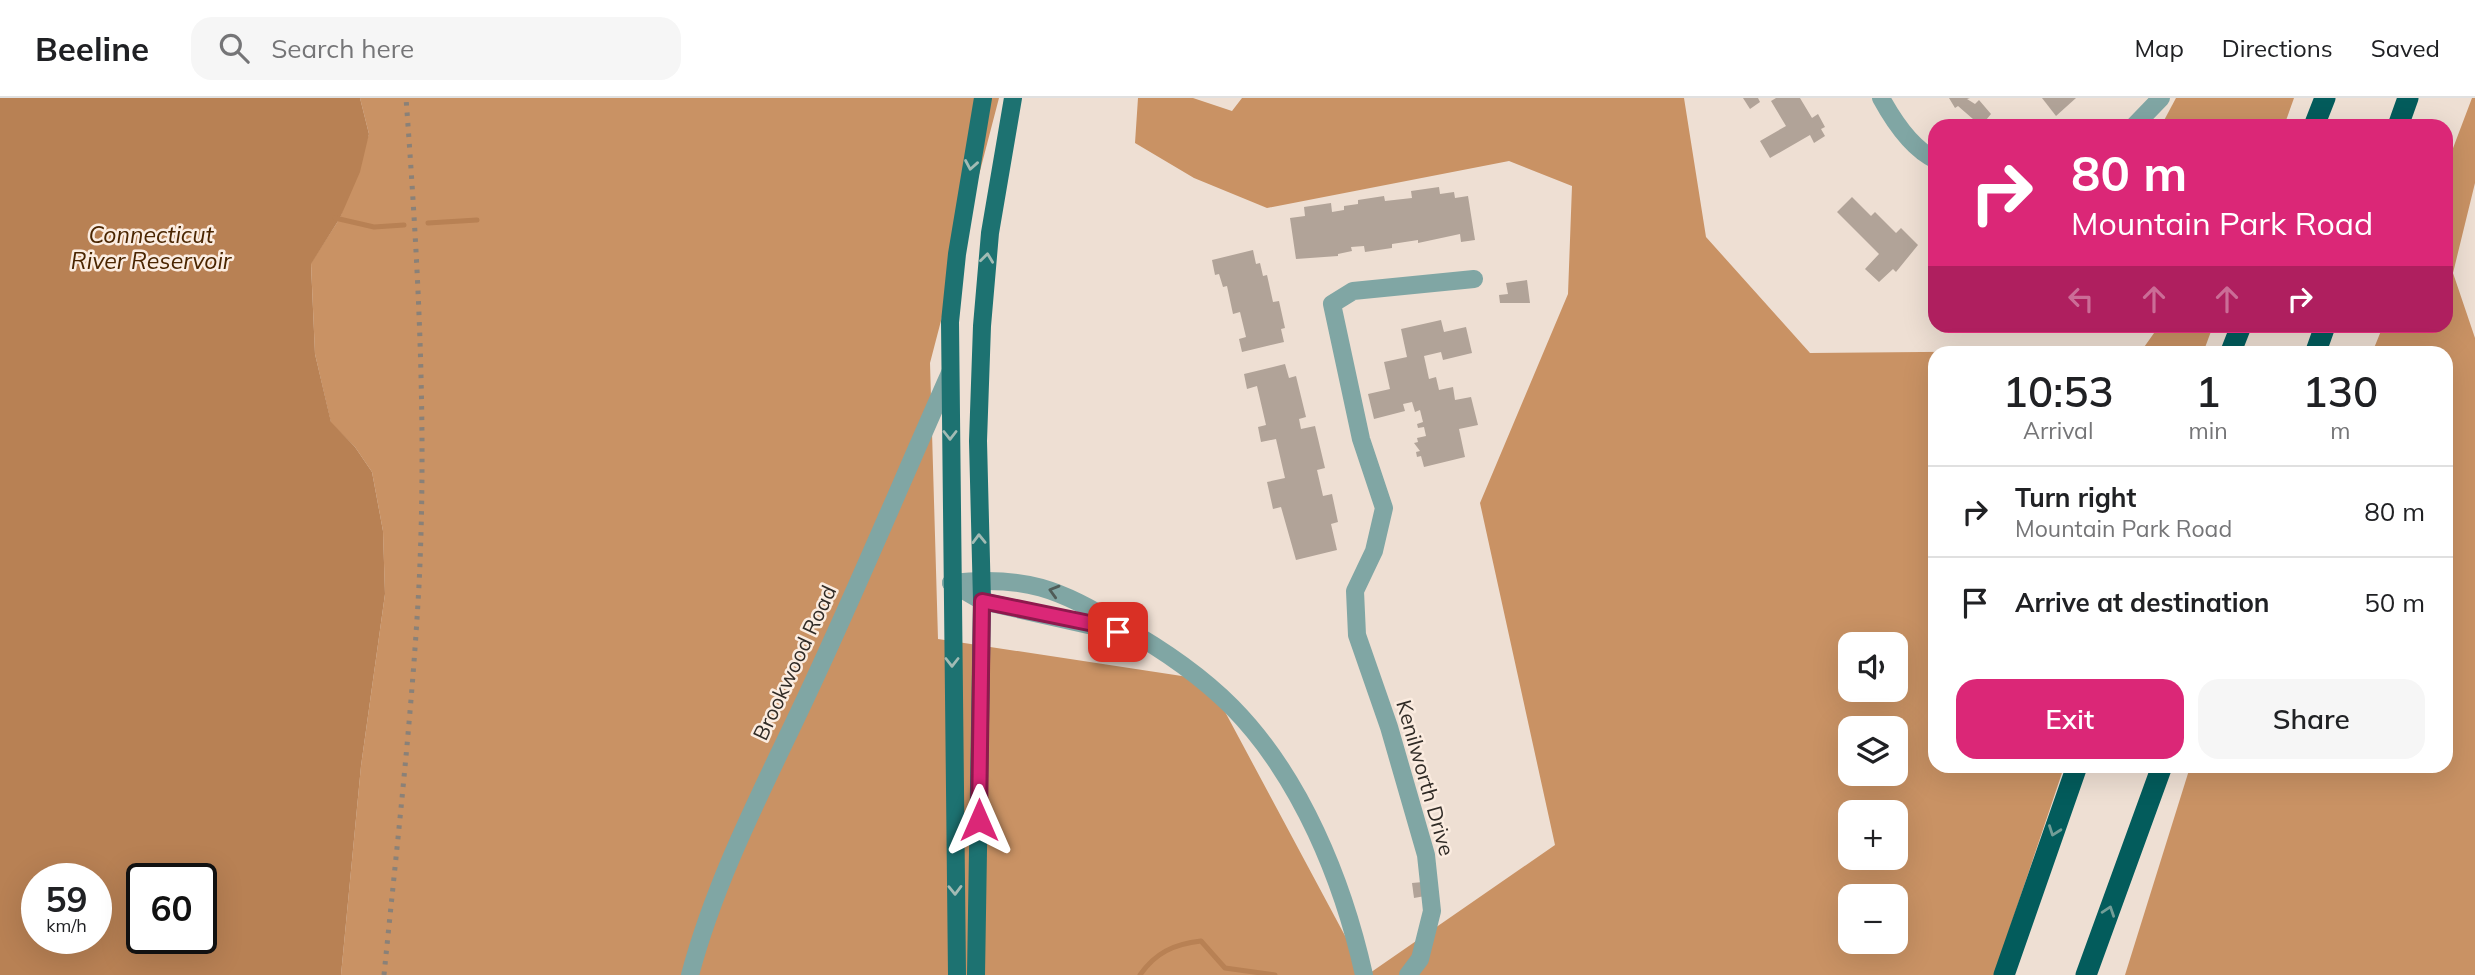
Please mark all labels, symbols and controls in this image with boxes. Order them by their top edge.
search box [191,17,681,80]
text: Beeline [35,28,149,69]
icon: search [215,29,253,67]
text: Search here [271,32,414,65]
text: Map [2134,33,2184,63]
text: Directions [2222,33,2333,63]
text: Saved [2371,33,2440,63]
text: 80 m [2071,142,2187,203]
icon: right [1956,147,2047,238]
one-way arrow [964,159,979,171]
text: Mountain Park Road [2071,203,2373,243]
water label: Connecticut River Reservoir [71,220,233,275]
one-way arrow [980,252,995,264]
icon: left [2062,280,2100,318]
icon: ahead [2135,280,2173,318]
icon: ahead [2208,280,2246,318]
icon: right [2281,280,2319,318]
text: 10:53 [2003,365,2114,418]
text: 1 [2195,365,2221,418]
text: 130 [2303,365,2378,418]
text: Arrival [2023,416,2093,445]
text: min [2188,416,2228,445]
text: m [2330,416,2350,445]
one-way arrow [942,430,958,441]
text: Turn right [2015,481,2136,514]
icon: right [1956,493,1994,531]
text: 80 m [2364,495,2425,528]
text: Mountain Park Road [2015,514,2232,543]
one-way arrow [971,534,987,544]
street label: Brookwood Road [747,581,841,744]
one-way arrow [1048,584,1060,599]
icon: arrive [1956,584,1994,622]
text: Arrive at destination [2015,586,2270,619]
text: 50 m [2364,586,2425,619]
pin [1088,602,1148,662]
icon: arrive [1099,613,1137,651]
map controls [1838,632,1908,954]
button: sound [1838,632,1908,702]
one-way arrow [944,658,960,668]
button: Exit [1956,679,2184,759]
button: Share [2198,679,2425,759]
street label: Kenilworth Drive [1391,697,1461,859]
button: layers [1838,716,1908,786]
position arrow [942,783,1016,857]
button: + [1838,800,1908,870]
one-way arrow [2048,824,2062,836]
speed limit sign: 60 [126,863,217,954]
text: 59 [45,877,88,921]
button: − [1838,884,1908,954]
one-way arrow [948,885,963,896]
one-way arrow [2101,905,2115,917]
text: km/h [46,914,87,937]

